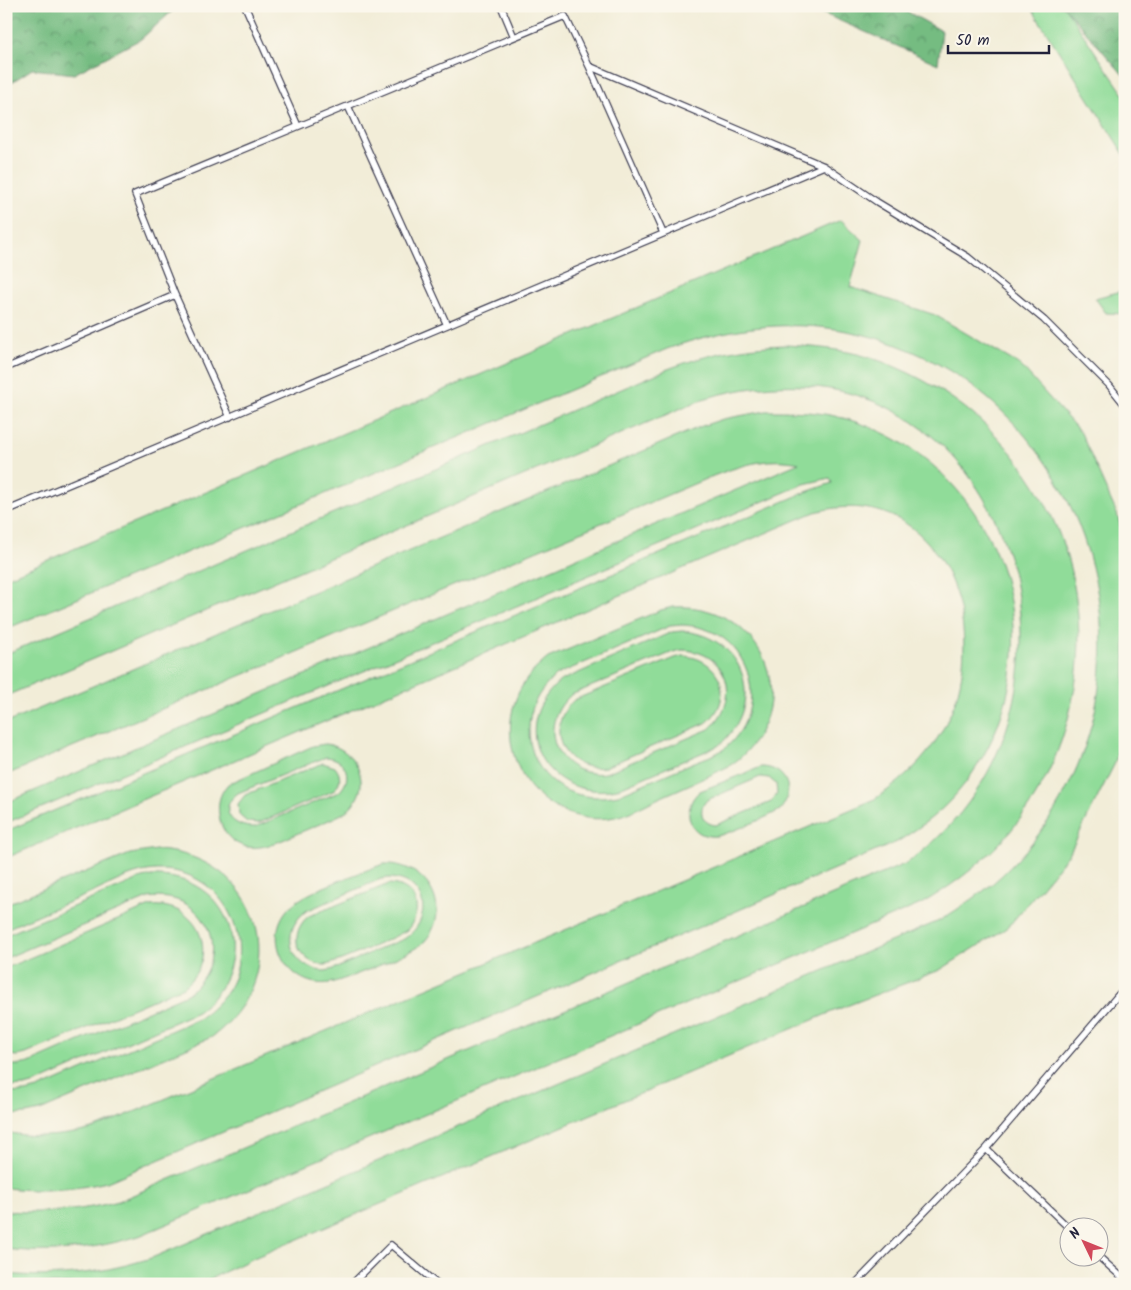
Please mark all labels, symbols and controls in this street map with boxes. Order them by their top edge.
scale bar [948,22,1050,54]
text: 50 m [956,29,990,53]
north arrow [1058,1218,1108,1268]
text: N [1064,1223,1086,1245]

